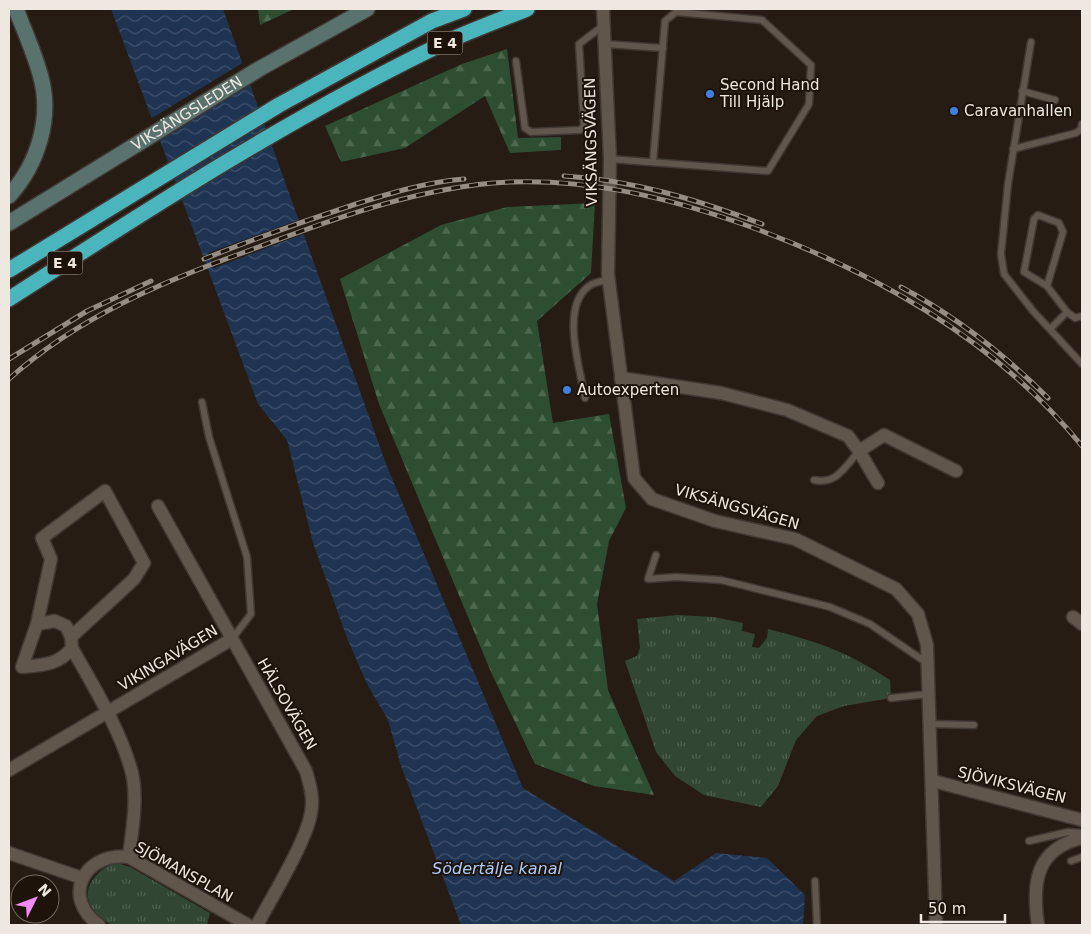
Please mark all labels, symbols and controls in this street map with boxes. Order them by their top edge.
road number: E 4 [428,32,462,54]
street label: VIKSÄNGSLEDEN [128,72,246,154]
place label: Second Hand Till Hjälp [719,76,819,111]
street label: VIKSÄNGSVÄGEN [580,78,601,206]
marker: Second Hand Till Hjälp [704,88,716,100]
place label: Caravanhallen [964,102,1072,120]
marker: Caravanhallen [948,105,960,117]
road number: E 4 [48,252,82,274]
place label: Autoexperten [577,381,679,399]
marker: Autoexperten [561,384,573,396]
street label: VIKSÄNGSVÄGEN [673,480,802,533]
street label: VIKINGAVÄGEN [115,620,221,695]
street label: HÄLSOVÄGEN [254,655,321,753]
street label: SJÖVIKSVÄGEN [956,762,1068,807]
street label: SJÖMANSPLAN [132,837,236,906]
water label: Södertälje kanal [432,859,562,878]
north arrow [10,874,60,924]
text: N [35,881,55,900]
scale bar [921,892,1005,924]
text: 50 m [928,900,966,918]

